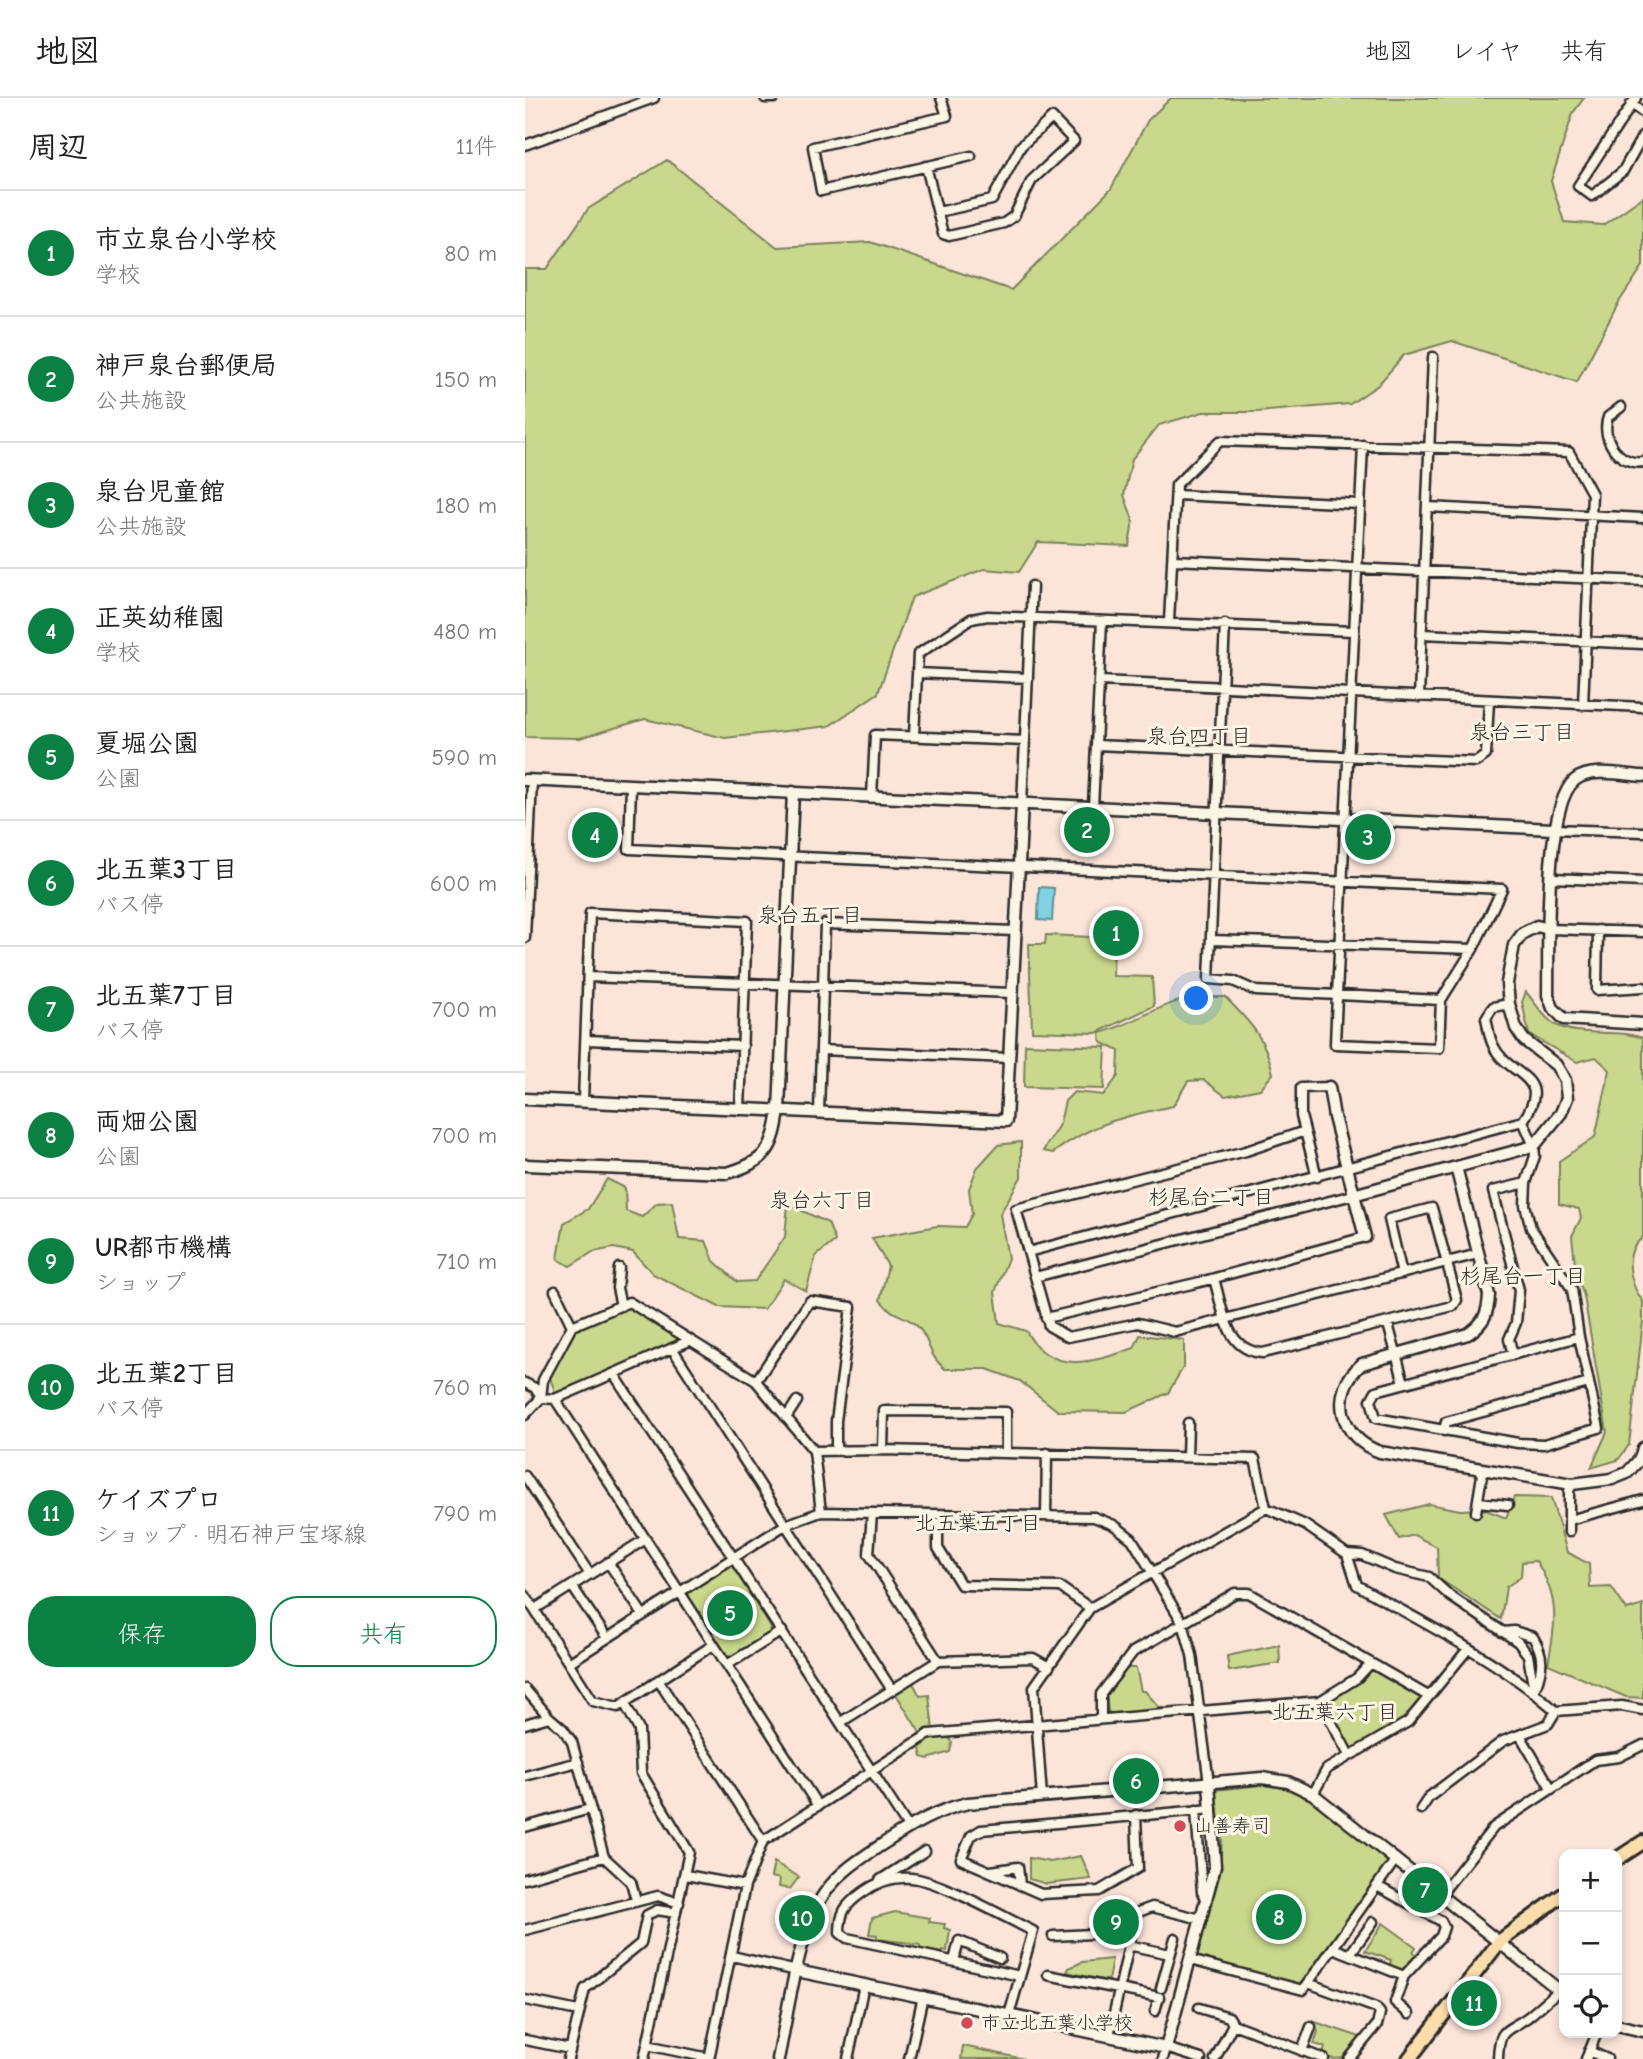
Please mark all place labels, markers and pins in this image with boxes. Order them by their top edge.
pin: 2 [1064,804,1110,856]
pin: 4 [572,809,618,861]
pin: 3 [1345,811,1391,863]
pin: 1 [1093,907,1139,959]
pin: 5 [707,1587,753,1639]
pin: 6 [1113,1755,1159,1807]
place label: 山善寿司 [1194,1815,1270,1837]
marker: 山善寿司 [1172,1818,1188,1834]
pin: 7 [1402,1864,1448,1916]
pin: 8 [1256,1891,1302,1943]
pin: 10 [779,1892,825,1944]
pin: 9 [1093,1896,1139,1948]
pin: 11 [1451,1977,1497,2029]
place label: 市立北五葉小学校 [981,2012,1133,2034]
marker: 市立北五葉小学校 [959,2015,975,2031]

